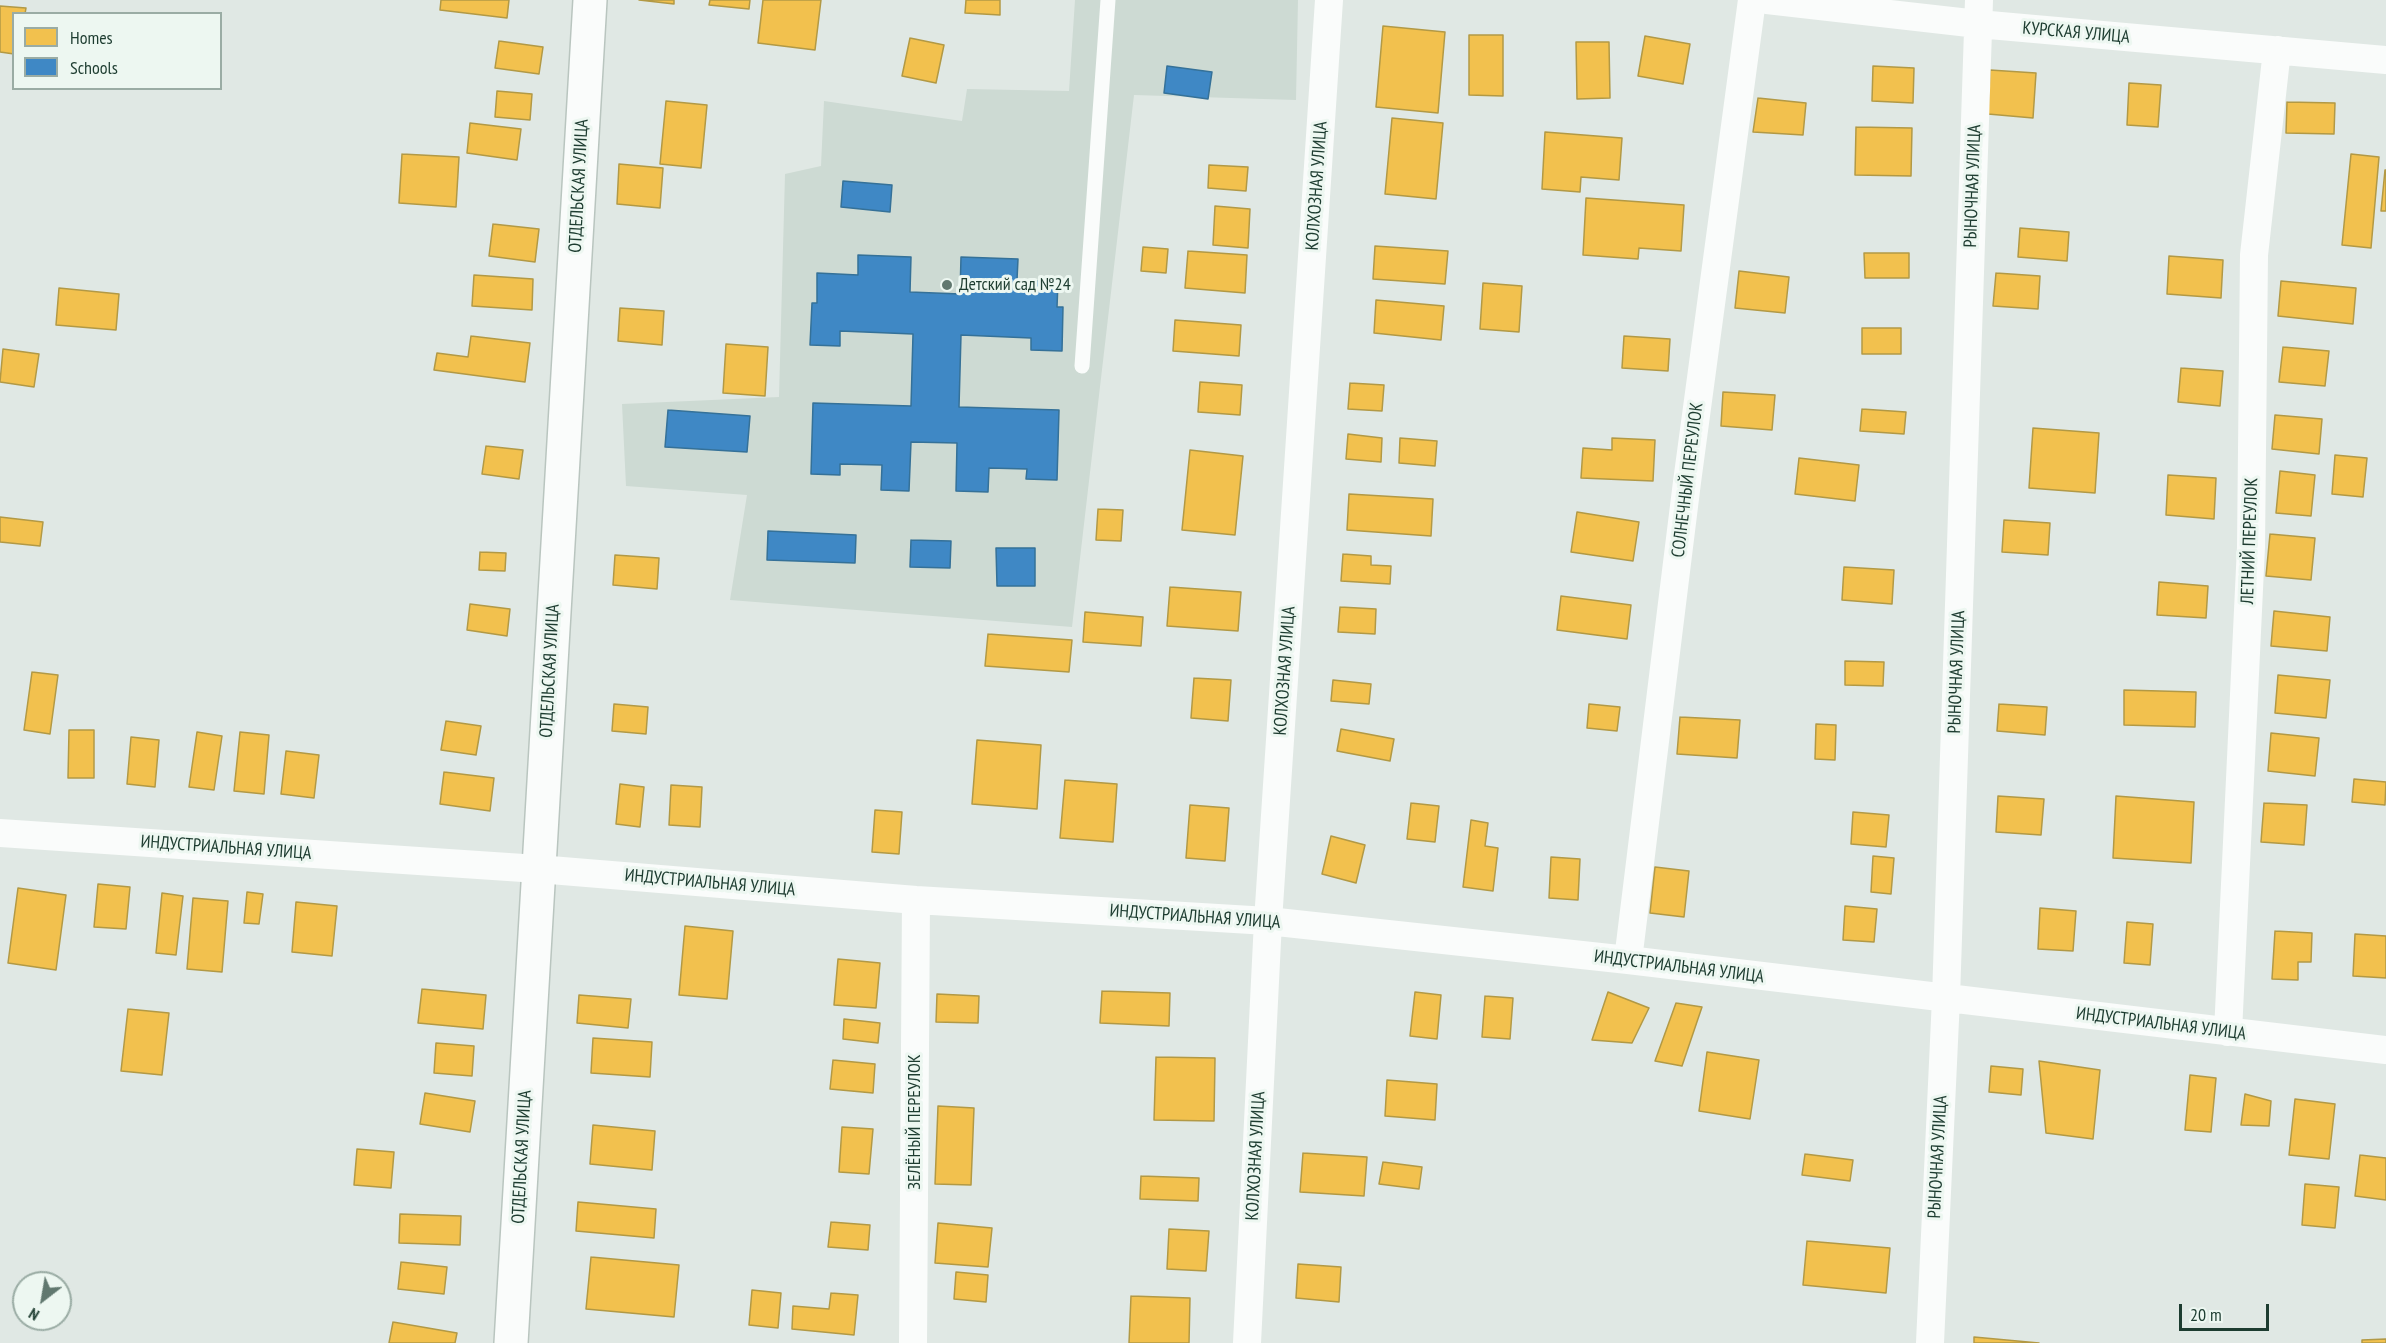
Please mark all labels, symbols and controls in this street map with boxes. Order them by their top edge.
legend [12,12,222,90]
street label: КУРСКАЯ УЛИЦА [2021,18,2131,48]
text: Homes [70,26,113,49]
text: Schools [70,56,118,79]
street label: ОТДЕЛЬСКАЯ УЛИЦА [565,119,593,253]
street label: КОЛХОЗНАЯ УЛИЦА [1302,121,1332,251]
street label: РЫНОЧНАЯ УЛИЦА [1960,124,1986,248]
place label: Детский сад №24 [959,274,1071,296]
marker: Детский сад №24 [940,278,954,292]
street label: СОЛНЕЧНЫЙ ПЕРЕУЛОК [1668,401,1708,559]
street label: ЛЕТНИЙ ПЕРЕУЛОК [2237,477,2263,605]
street label: ОТДЕЛЬСКАЯ УЛИЦА [536,604,564,738]
street label: КОЛХОЗНАЯ УЛИЦА [1270,606,1300,736]
street label: РЫНОЧНАЯ УЛИЦА [1944,610,1970,734]
street label: ИНДУСТРИАЛЬНАЯ УЛИЦА [140,831,312,865]
street label: ИНДУСТРИАЛЬНАЯ УЛИЦА [624,865,796,901]
street label: ИНДУСТРИАЛЬНАЯ УЛИЦА [1109,900,1281,934]
street label: ИНДУСТРИАЛЬНАЯ УЛИЦА [1593,946,1765,988]
street label: ИНДУСТРИАЛЬНАЯ УЛИЦА [2075,1003,2247,1045]
street label: ЗЕЛЁНЫЙ ПЕРЕУЛОК [904,1054,926,1190]
street label: ОТДЕЛЬСКАЯ УЛИЦА [508,1090,536,1224]
street label: КОЛХОЗНАЯ УЛИЦА [1242,1091,1270,1221]
street label: РЫНОЧНАЯ УЛИЦА [1924,1095,1952,1219]
north arrow [12,1271,72,1331]
scale bar [2182,1292,2272,1330]
text: 20 m [2190,1303,2222,1326]
text: N [25,1304,43,1326]

